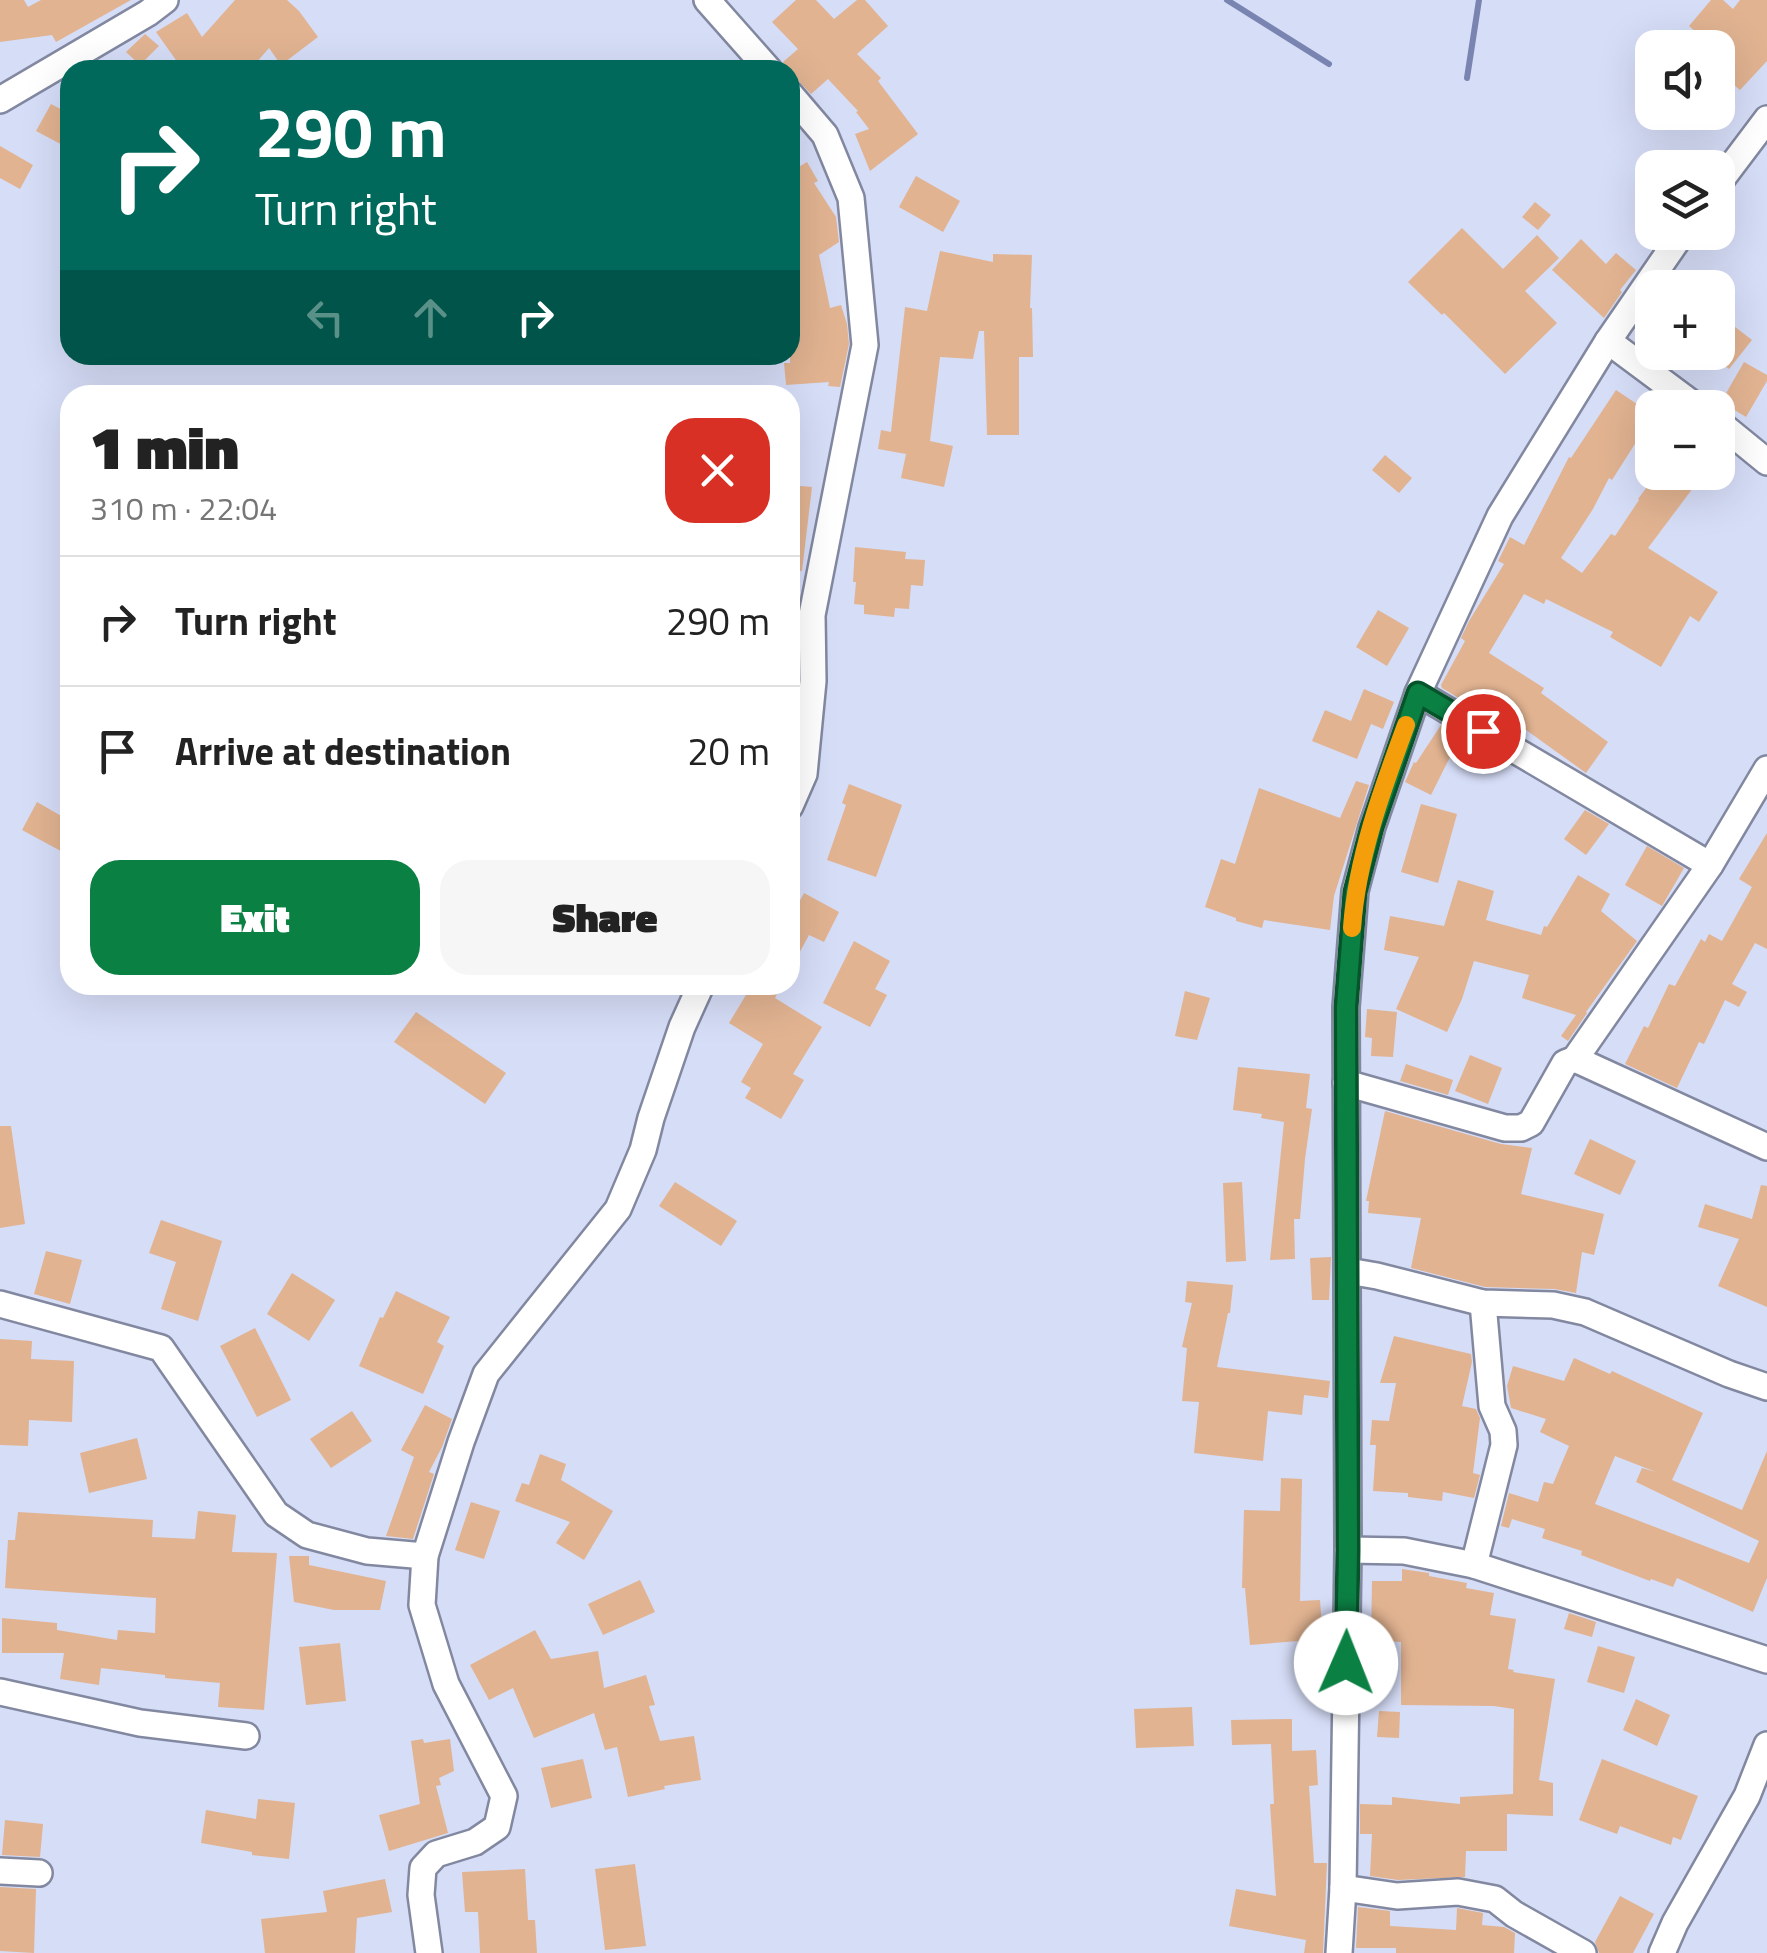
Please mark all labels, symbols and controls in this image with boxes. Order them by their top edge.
map controls [1635,30,1735,490]
button: sound [1635,30,1735,130]
text: 290 m [255,78,447,184]
icon: right [90,100,220,230]
button: layers [1635,150,1735,250]
text: Turn right [255,174,437,242]
button: + [1635,270,1735,370]
icon: left [298,290,353,345]
icon: ahead [403,290,458,345]
icon: right [508,290,563,345]
button: − [1635,390,1735,490]
text: 1 min [90,401,239,492]
button: close [665,418,770,523]
text: 310 m · 22:04 [90,484,277,532]
text: Turn right [175,592,337,650]
text: 290 m [666,592,770,650]
icon: right [90,594,145,649]
pin [1441,689,1526,774]
icon: arrive [1456,704,1511,759]
text: Arrive at destination [175,722,511,780]
text: 20 m [687,722,770,780]
icon: arrive [90,724,145,779]
button: Exit [90,860,420,975]
button: Share [440,860,770,975]
position arrow [1294,1611,1398,1715]

